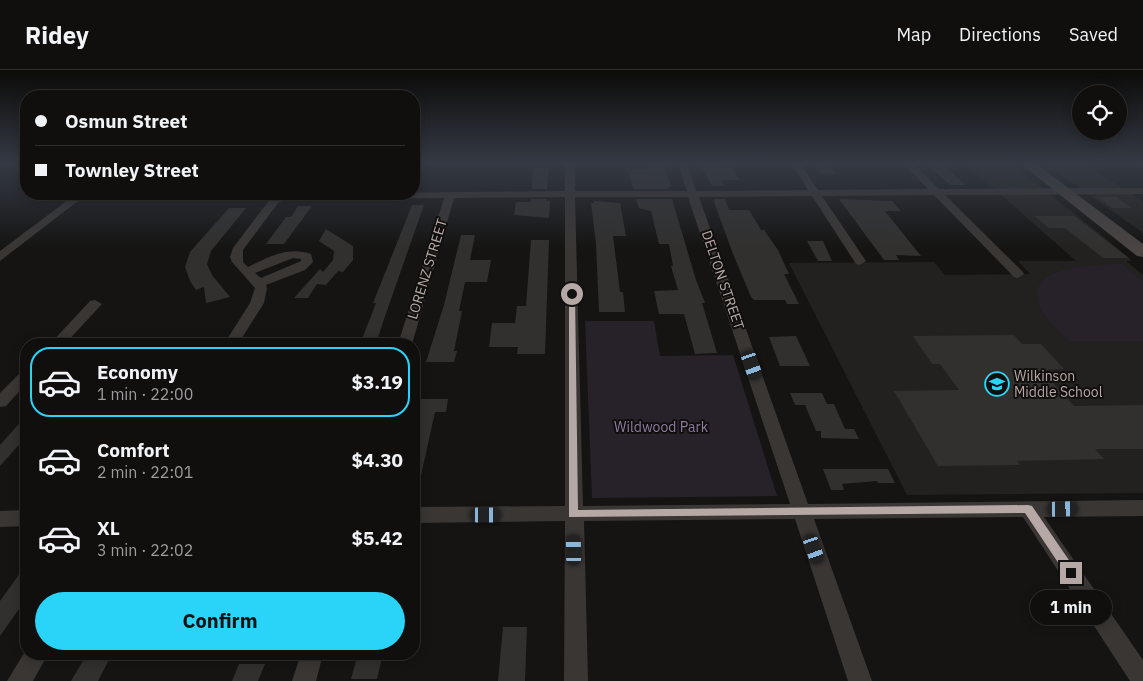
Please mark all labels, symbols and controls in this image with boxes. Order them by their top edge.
text: Ridey [25,19,89,51]
text: Map [896,23,931,46]
text: Directions [959,23,1041,46]
text: Saved [1069,23,1118,46]
map controls [1072,85,1127,140]
button: locate [1072,85,1127,140]
text: Osmun Street [65,109,188,133]
text: Townley Street [65,158,199,182]
street label: LORENZ STREET [403,217,451,321]
street label: DELTON STREET [698,228,748,332]
route start [561,283,583,305]
car [740,348,763,382]
icon: car [37,360,82,405]
text: Economy [97,360,178,384]
place label: Wilkinson Middle School [1014,367,1103,401]
text: $3.19 [351,370,403,394]
school or university icon: Wilkinson Middle School [984,371,1010,397]
text: 1 min · 22:00 [97,384,193,404]
park label: Wildwood Park [614,418,709,436]
icon: car [37,438,82,483]
text: Comfort [97,438,170,462]
text: $4.30 [351,448,403,472]
text: 2 min · 22:01 [97,462,193,482]
car [1047,501,1078,517]
car [471,508,501,523]
icon: car [37,516,82,561]
text: XL [97,516,120,540]
text: $5.42 [351,526,403,550]
car [802,532,825,566]
car [566,535,581,565]
text: 3 min · 22:02 [97,540,193,560]
route end [1060,562,1082,584]
callout: 1 min [1030,590,1112,626]
button: Confirm [35,592,405,650]
text: 1 min [1050,597,1092,617]

